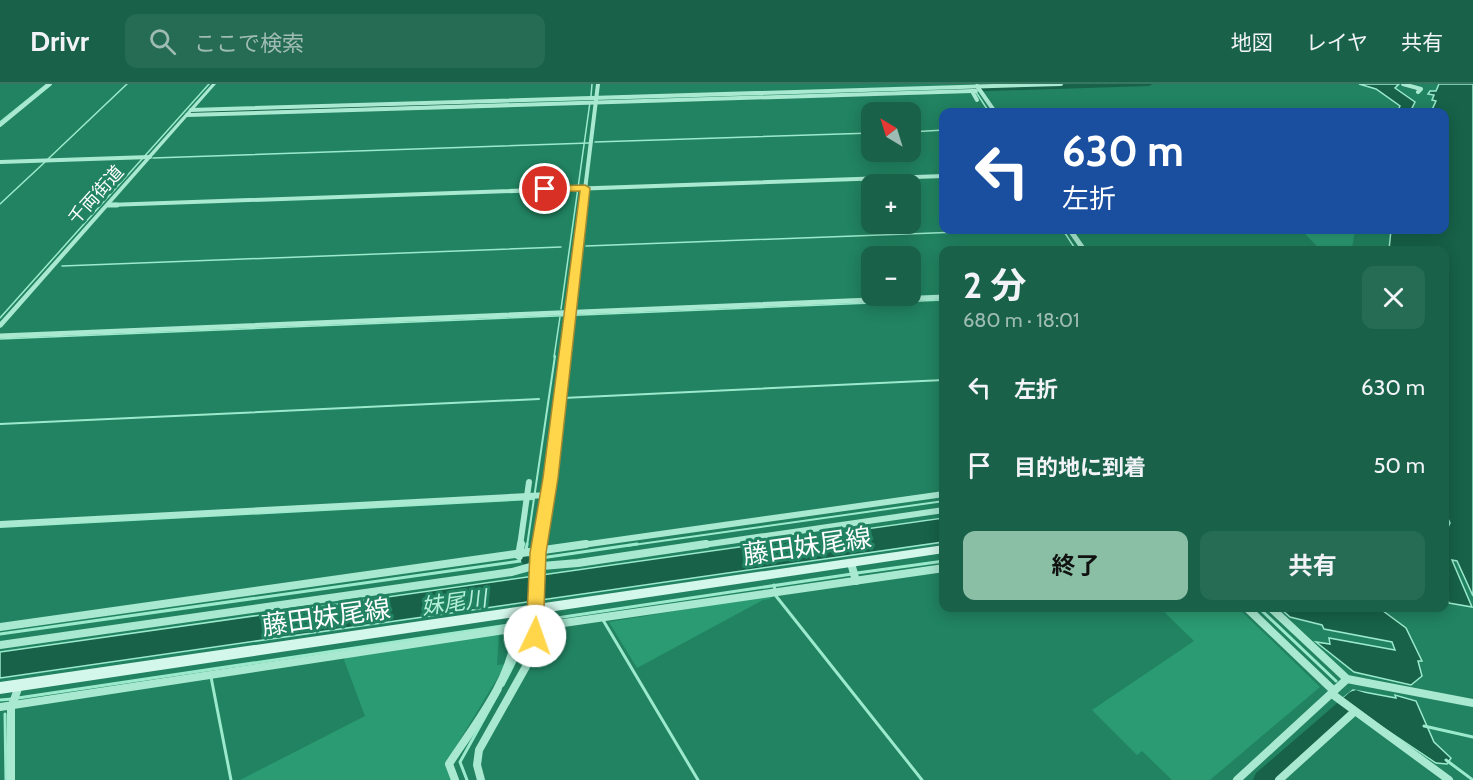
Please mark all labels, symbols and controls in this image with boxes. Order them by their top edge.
search box [125,14,545,68]
text: Drivr [30,24,89,58]
icon: search [146,25,179,58]
text: ここで検索 [194,30,304,57]
text: 地図 [1231,30,1273,55]
text: レイヤ [1306,30,1368,55]
text: 共有 [1401,30,1443,55]
north arrow [861,102,921,162]
map controls [861,102,921,306]
text: 630 m [1062,125,1184,177]
icon: left [963,132,1041,210]
street label: 千両街道 [64,161,128,229]
pin [519,163,570,214]
icon: arrive [528,172,561,205]
button: + [861,174,921,234]
text: 左折 [1062,182,1116,215]
button: − [861,246,921,306]
text: 2 分 [963,263,1026,307]
button: close [1362,266,1425,329]
text: 680 m · 18:01 [963,308,1080,332]
icon: left [963,371,996,404]
text: 630 m [1361,374,1425,401]
text: 左折 [1014,376,1058,403]
icon: arrive [963,449,996,482]
text: 50 m [1373,452,1425,479]
text: 目的地に到着 [1014,454,1146,481]
street label: 藤田妹尾線 [740,521,874,571]
button: 終了 [963,531,1188,600]
button: 共有 [1200,531,1425,600]
water label: 妹尾川 [420,584,491,620]
street label: 藤田妹尾線 [259,592,393,642]
position arrow [503,604,567,668]

